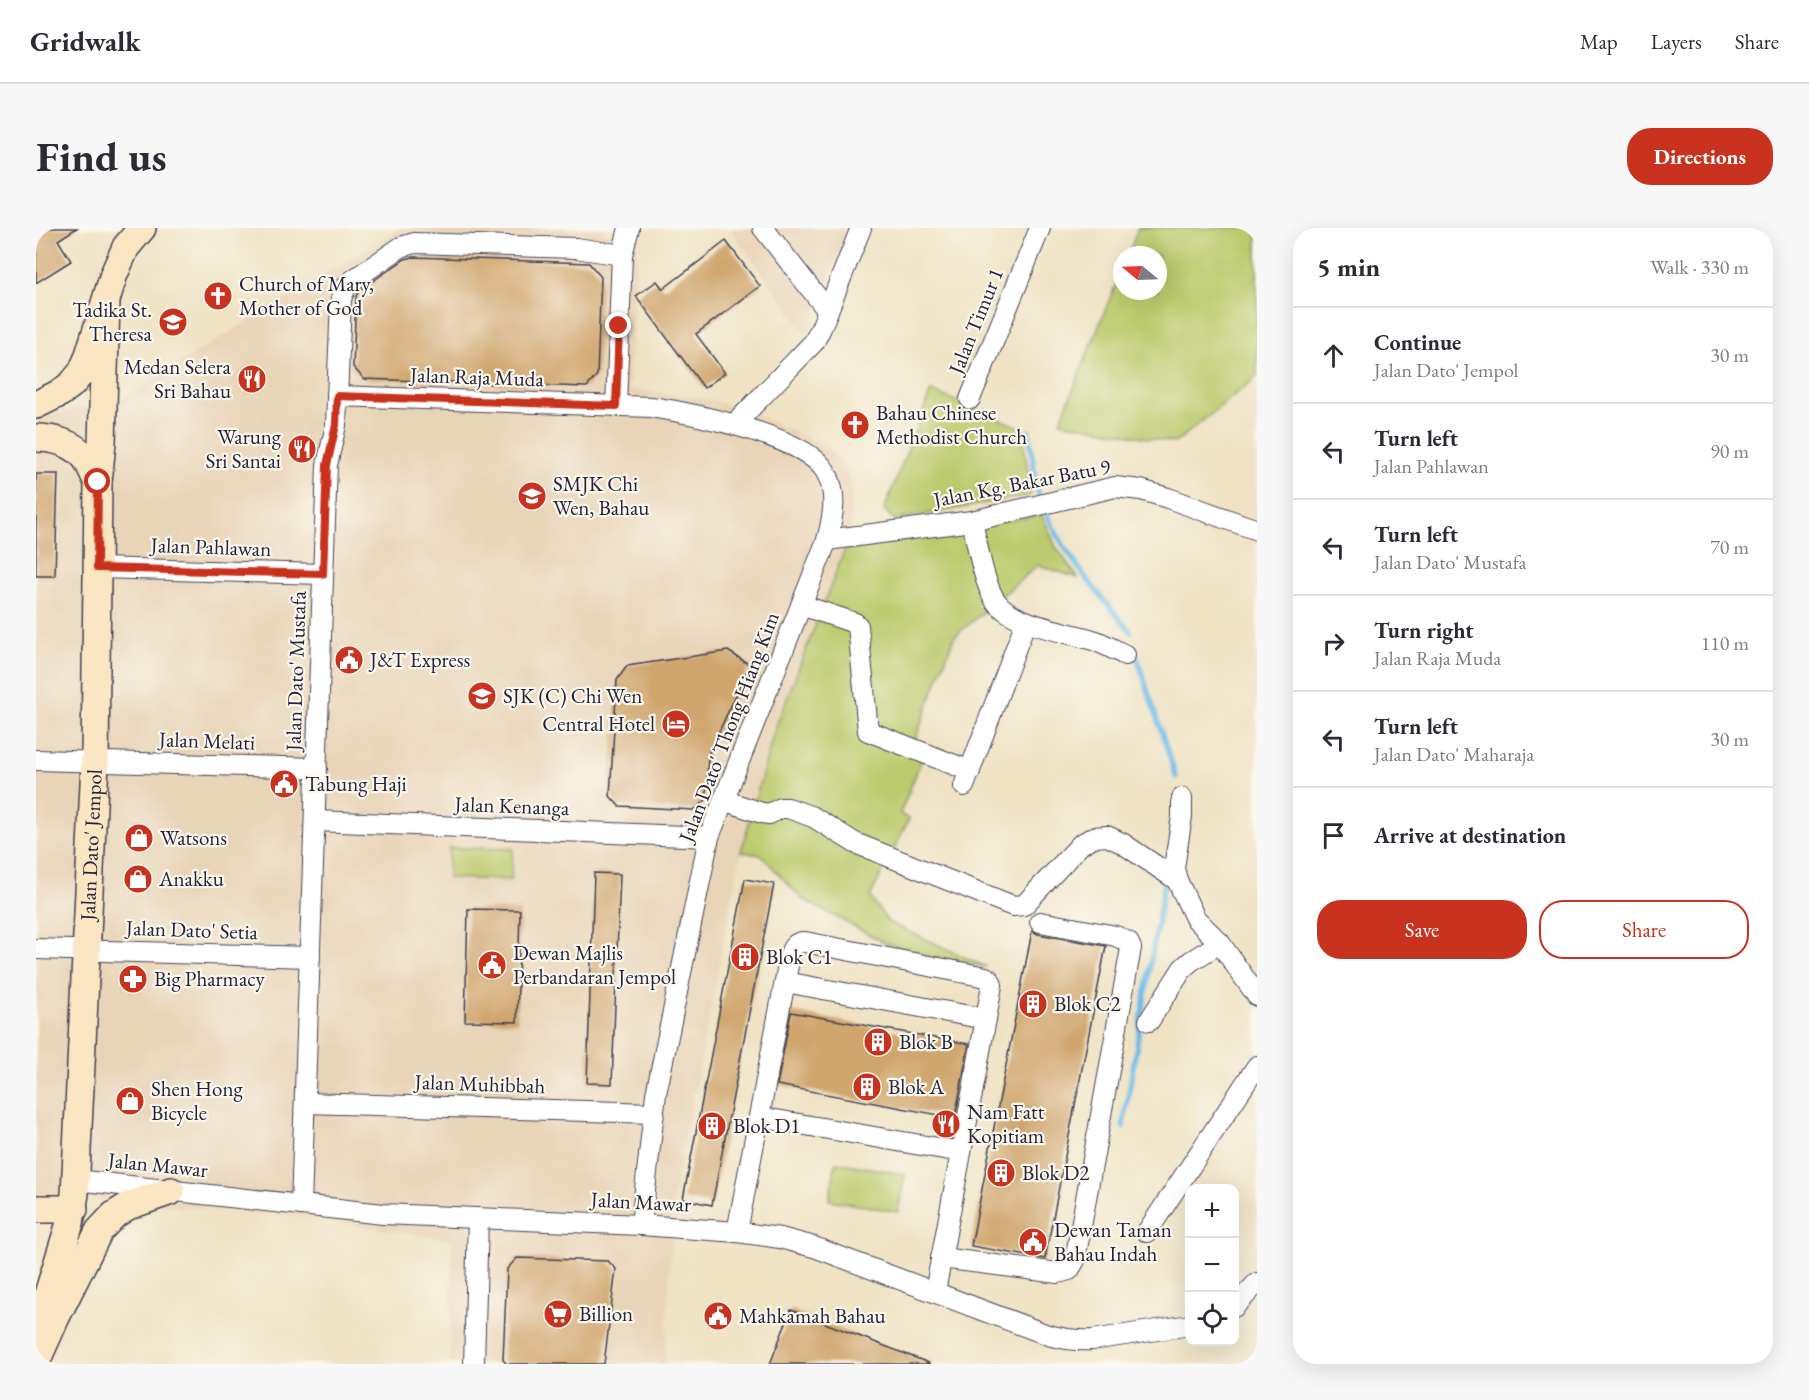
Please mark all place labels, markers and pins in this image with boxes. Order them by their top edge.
place label: Church of Mary, Mother of God [239,270,374,321]
church icon: Church of Mary, Mother of God [202,280,234,312]
place label: Tadika St. Theresa [72,296,153,347]
school or university icon: Tadika St. Theresa [157,306,189,338]
place label: Medan Selera Sri Bahau [124,353,232,404]
restaurant icon: Medan Selera Sri Bahau [236,363,268,395]
place label: Bahau Chinese Methodist Church [876,399,1027,450]
church icon: Bahau Chinese Methodist Church [839,409,871,441]
place label: Warung Sri Santai [206,423,282,474]
restaurant icon: Warung Sri Santai [286,433,318,465]
place label: SMJK Chi Wen, Bahau [553,470,649,521]
school or university icon: SMJK Chi Wen, Bahau [516,480,548,512]
public building icon: J&T Express [333,644,365,676]
place label: J&T Express [368,646,471,673]
school or university icon: SJK (C) Chi Wen [466,680,498,712]
place label: SJK (C) Chi Wen [503,682,642,709]
hotel icon: Central Hotel [660,708,692,740]
place label: Central Hotel [542,710,655,737]
public building icon: Tabung Haji [268,768,300,800]
place label: Tabung Haji [305,770,407,797]
shop icon: Watsons [123,822,155,854]
place label: Watsons [160,824,227,851]
shop icon: Anakku [122,863,154,895]
place label: Anakku [158,865,224,892]
place label: Dewan Majlis Perbandaran Jempol [513,939,676,990]
building icon: Blok C1 [729,941,761,973]
place label: Blok C1 [766,943,833,970]
public building icon: Dewan Majlis Perbandaran Jempol [476,949,508,981]
pharmacy icon: Big Pharmacy [117,963,149,995]
place label: Big Pharmacy [154,965,265,992]
building icon: Blok C2 [1017,988,1049,1020]
place label: Blok C2 [1054,990,1121,1017]
building icon: Blok B [862,1026,894,1058]
place label: Blok B [899,1028,953,1055]
building icon: Blok A [851,1071,883,1103]
place label: Blok A [888,1073,944,1100]
place label: Shen Hong Bicycle [151,1075,244,1126]
shop icon: Shen Hong Bicycle [114,1085,146,1117]
place label: Nam Fatt Kopitiam [967,1098,1045,1149]
restaurant icon: Nam Fatt Kopitiam [930,1108,962,1140]
building icon: Blok D1 [696,1110,728,1142]
place label: Blok D1 [733,1112,800,1139]
building icon: Blok D2 [985,1157,1017,1189]
place label: Blok D2 [1022,1159,1089,1186]
place label: Dewan Taman Bahau Indah [1054,1216,1172,1267]
public building icon: Dewan Taman Bahau Indah [1017,1226,1049,1258]
supermarket icon: Billion [542,1298,574,1330]
place label: Billion [579,1300,633,1327]
public building icon: Mahkamah Bahau [702,1300,734,1332]
place label: Mahkamah Bahau [739,1302,886,1329]

